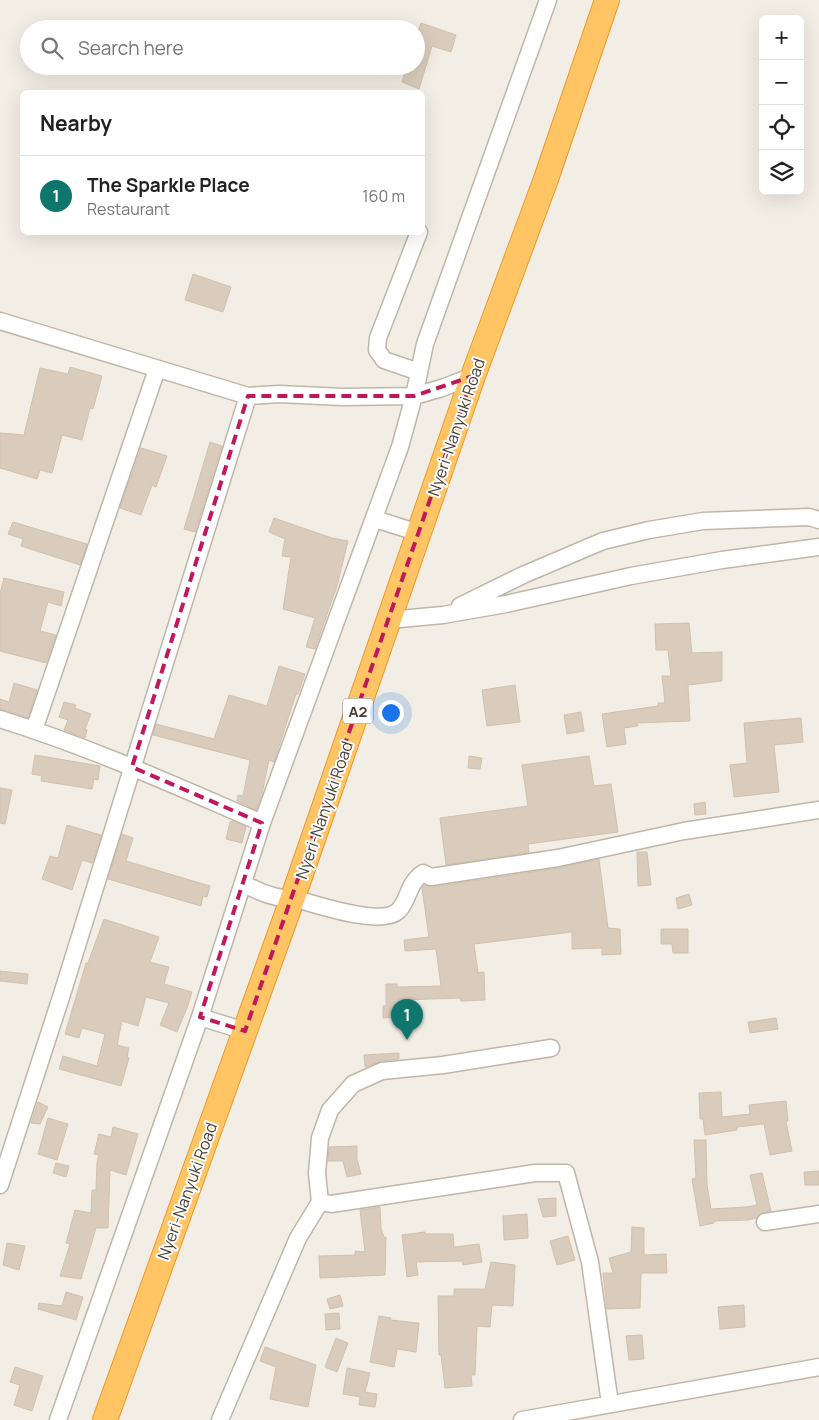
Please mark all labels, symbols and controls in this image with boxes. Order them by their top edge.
map controls [759,15,804,195]
button: + [759,15,804,60]
search box [20,20,425,75]
icon: search [38,34,66,62]
text: Search here [78,35,184,61]
button: − [759,60,804,105]
button: locate [759,105,804,150]
text: Nearby [40,109,112,137]
button: layers [759,150,804,195]
text: The Sparkle Place [87,172,250,198]
text: 1 [52,185,60,207]
text: 160 m [362,185,405,207]
text: Restaurant [87,198,170,220]
street label: Nyeri-Nanyuki Road [422,355,490,499]
road number: A2 [343,698,373,724]
your location [378,700,404,726]
street label: Nyeri-Nanyuki Road [290,738,358,882]
pin: 1 [391,999,423,1040]
street label: Nyeri-Nanyuki Road [152,1119,222,1263]

